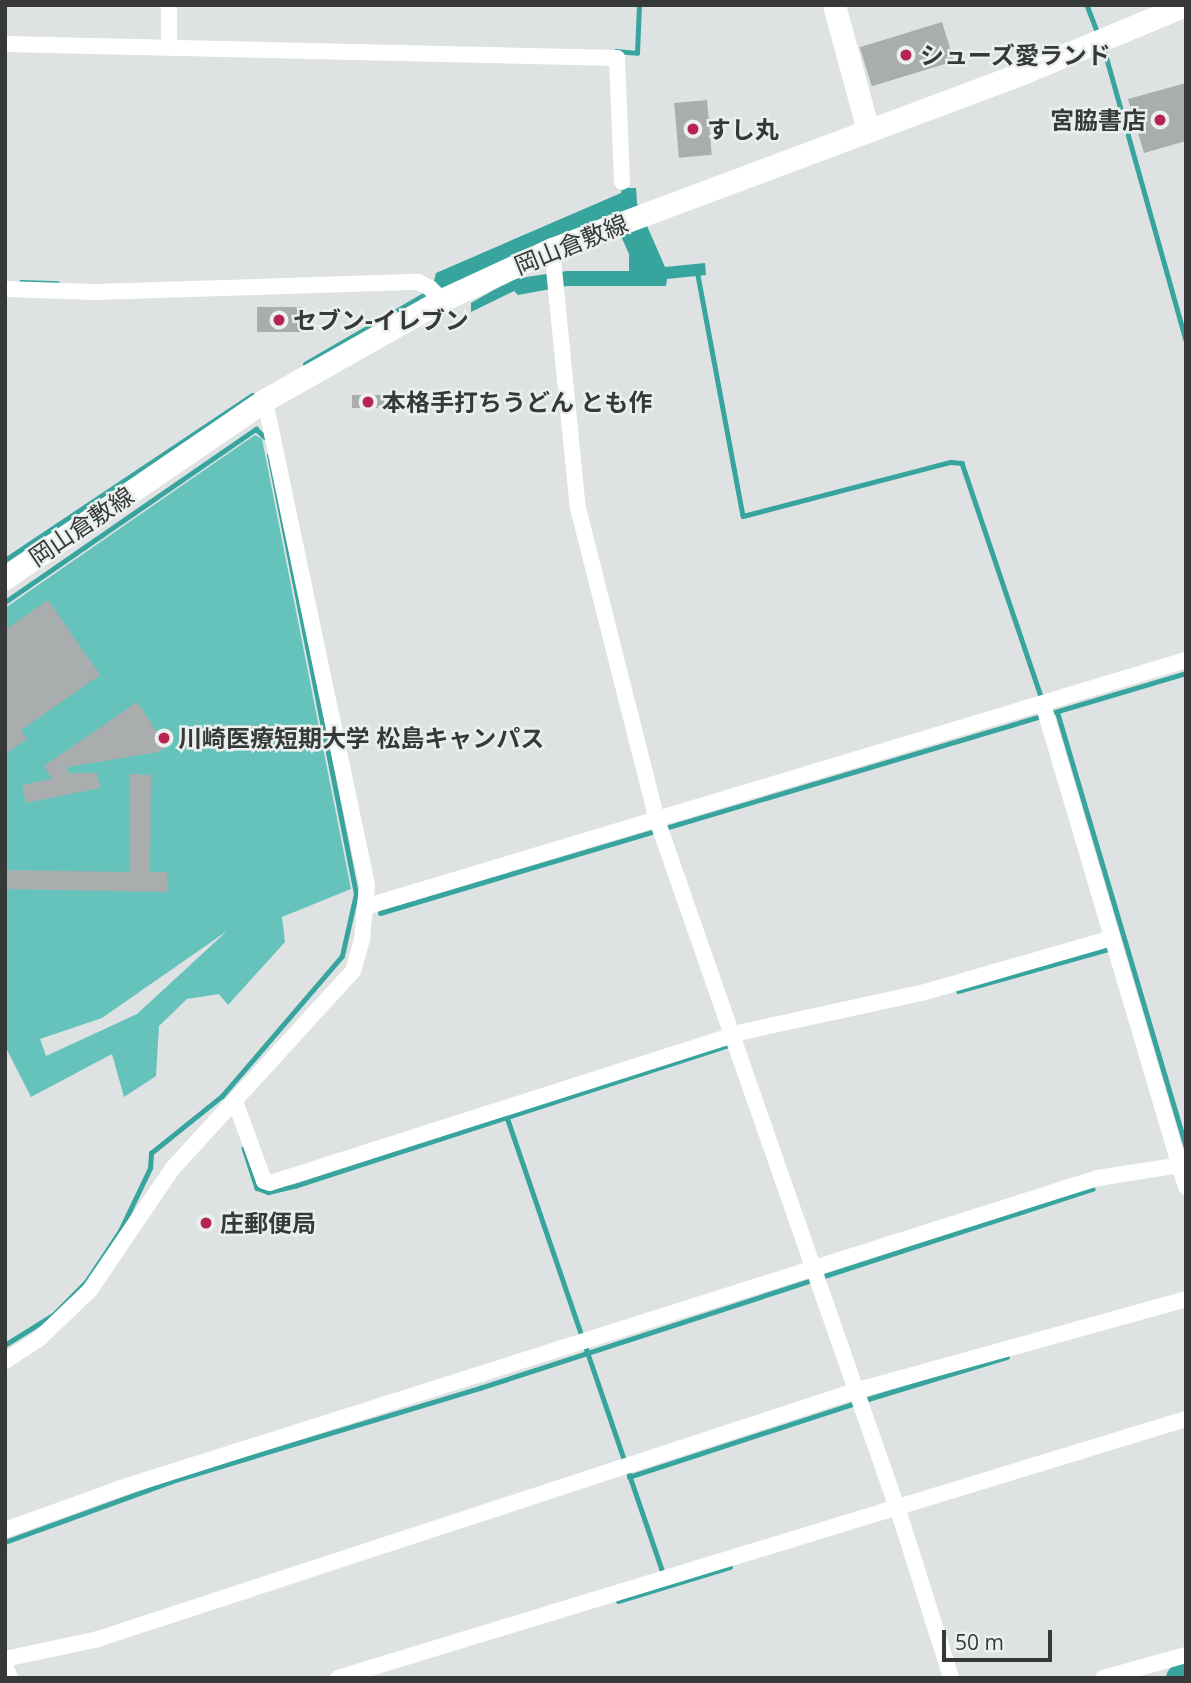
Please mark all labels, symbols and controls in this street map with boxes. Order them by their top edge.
place label: シューズ愛ランド [920,41,1112,69]
marker: シューズ愛ランド [898,47,914,63]
place label: 宮脇書店 [1050,106,1146,134]
marker: 宮脇書店 [1152,112,1168,128]
place label: すし丸 [707,115,779,143]
marker: すし丸 [685,121,701,137]
street label: 岡山倉敷線 [510,208,632,280]
place label: セブン-イレブン [293,306,469,334]
marker: セブン-イレブン [271,312,287,328]
place label: 本格手打ちうどん とも作 [382,388,652,416]
marker: 本格手打ちうどん とも作 [360,394,376,410]
street label: 岡山倉敷線 [23,481,139,571]
place label: 川崎医療短期大学 松島キャンパス [178,724,544,752]
marker: 川崎医療短期大学 松島キャンパス [156,730,172,746]
place label: 庄郵便局 [220,1209,316,1237]
marker: 庄郵便局 [198,1215,214,1231]
scale bar [946,1616,1056,1660]
text: 50 m [955,1628,1004,1656]

